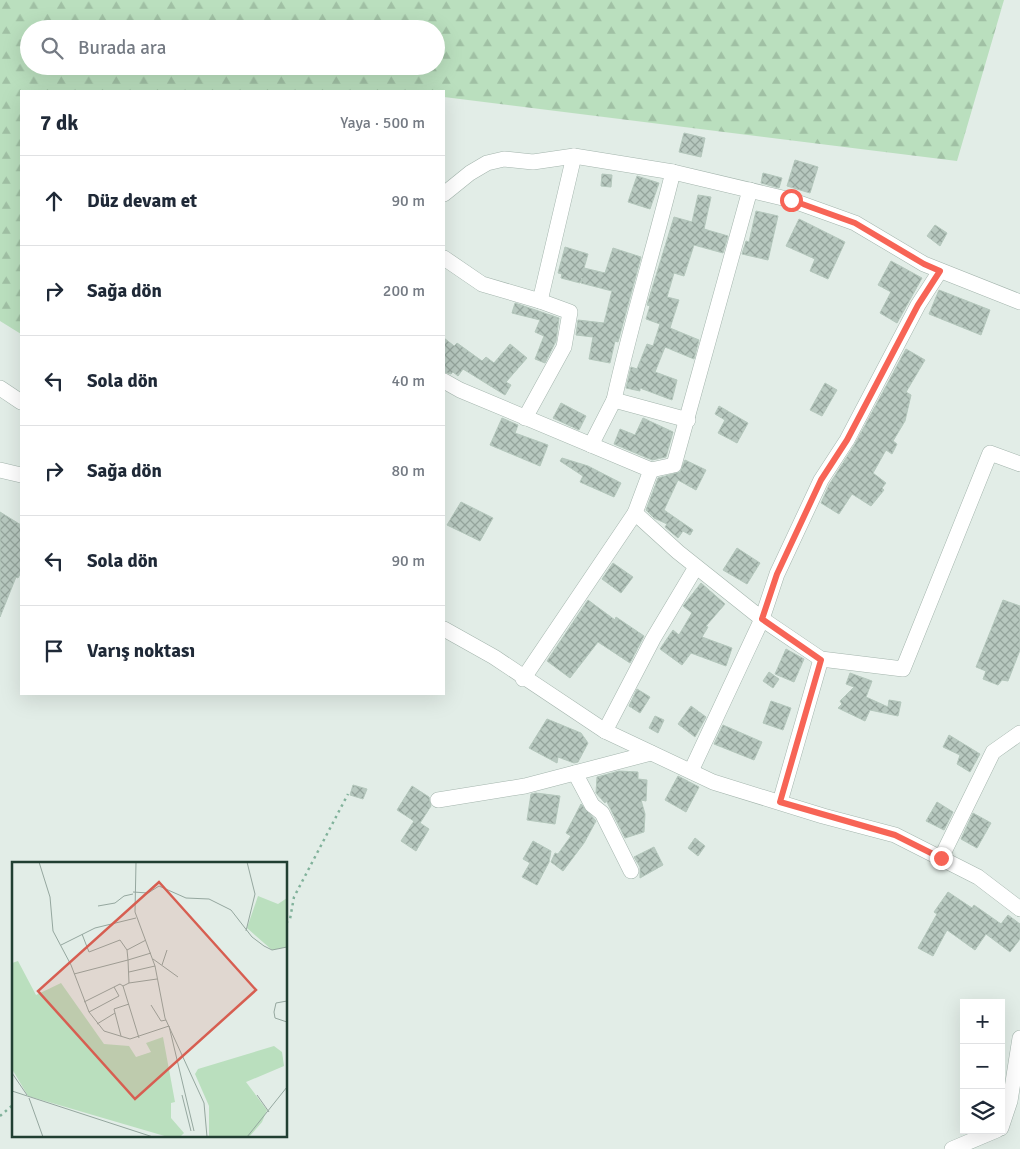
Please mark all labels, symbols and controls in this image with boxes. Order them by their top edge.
search box [20,20,445,75]
icon: search [38,34,66,62]
text: Burada ara [78,36,166,60]
text: 7 dk [40,110,78,136]
text: Yaya · 500 m [340,113,425,133]
icon: ahead [40,187,68,215]
text: Düz devam et [87,189,197,213]
route start [780,189,803,212]
text: 90 m [391,191,425,211]
icon: right [40,277,68,305]
text: Sağa dön [87,279,162,303]
text: 200 m [383,281,425,301]
icon: left [40,367,68,395]
text: Sola dön [87,369,158,393]
text: 40 m [391,371,425,391]
icon: right [40,457,68,485]
text: Sağa dön [87,459,162,483]
text: 80 m [391,461,425,481]
icon: left [40,547,68,575]
text: Sola dön [87,549,158,573]
text: 90 m [391,551,425,571]
icon: arrive [40,637,68,665]
text: Varış noktası [87,639,195,663]
route end [930,847,953,870]
inset map [12,862,288,1136]
map controls [960,999,1005,1134]
button: + [960,999,1005,1044]
button: − [960,1044,1005,1089]
button: layers [960,1089,1005,1134]

